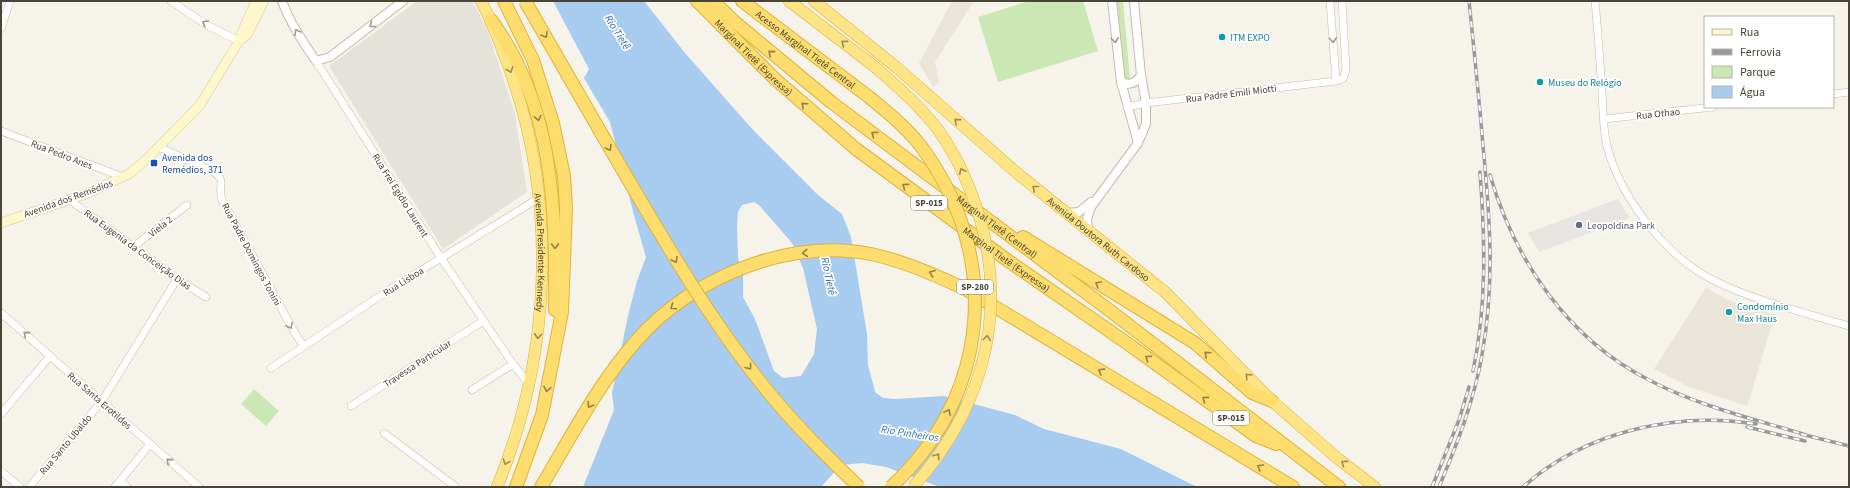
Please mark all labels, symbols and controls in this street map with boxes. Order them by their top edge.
street label: Acesso Marginal Tietê Central [752,8,859,93]
water label: Rio Tietê [601,12,635,53]
legend [1704,16,1834,108]
street label: Marginal Tietê (Expressa) [711,17,795,99]
one-way arrow [202,20,209,28]
one-way arrow [369,20,376,27]
text: Rua [1740,24,1759,41]
one-way arrow [294,29,302,36]
one-way arrow [540,31,547,38]
place label: ITM EXPO [1230,31,1270,45]
marker: ITM EXPO [1217,32,1227,42]
one-way arrow [1110,37,1119,43]
one-way arrow [1328,37,1337,43]
one-way arrow [842,41,849,48]
text: Ferrovia [1740,44,1781,61]
one-way arrow [769,51,776,58]
text: Parque [1740,64,1776,81]
one-way arrow [505,66,513,73]
place label: Museu do Relógio [1548,76,1622,90]
marker: Museu do Relógio [1535,77,1545,87]
street label: Rua Padre Emili Miotti [1185,81,1277,107]
text: Água [1740,84,1765,101]
one-way arrow [801,102,808,109]
street label: Rua Othao [1635,105,1681,123]
one-way arrow [533,114,541,121]
one-way arrow [954,118,962,126]
one-way arrow [871,131,878,138]
street label: Rua Pedro Anes [29,137,94,173]
one-way arrow [604,144,611,151]
place label: Avenida dos Remédios, 371 [162,151,223,177]
street label: Rua Frei Egidio Laurent [369,151,432,241]
marker: Avenida dos Remédios, 371 [149,158,159,168]
one-way arrow [959,168,967,175]
street label: Avenida dos Remédios [22,176,115,222]
one-way arrow [903,184,910,191]
one-way arrow [1033,186,1040,193]
street label: Avenida Presidente Kennedy [530,192,548,313]
street label: Marginal Tietê (Central) [953,192,1040,262]
street label: Avenida Doutora Ruth Cardoso [1044,194,1152,285]
road number: SP-015 [911,196,947,210]
street label: Rua Padre Domingos Tonini [218,201,284,308]
street label: Rua Eugenia da Conceição Dias [81,206,194,294]
street label: Viela 2 [146,213,176,241]
place label: Leopoldina Park [1587,219,1655,233]
marker: Leopoldina Park [1574,220,1584,230]
street label: Marginal Tietê (Expressa) [960,224,1053,296]
one-way arrow [551,243,559,249]
one-way arrow [802,248,808,257]
one-way arrow [671,256,678,263]
water label: Rio Tietê [817,256,840,297]
street label: Rua Lisboa [381,264,427,300]
one-way arrow [928,270,935,278]
road number: SP-280 [957,280,993,294]
one-way arrow [1095,281,1102,288]
place label: Condomínio Max Haus [1737,300,1789,326]
one-way arrow [671,302,678,309]
marker: Condomínio Max Haus [1724,307,1734,317]
one-way arrow [286,322,293,329]
one-way arrow [23,332,30,339]
one-way arrow [533,333,542,339]
one-way arrow [982,335,991,341]
street label: Travessa Particular [381,336,455,391]
one-way arrow [1204,351,1212,359]
one-way arrow [1146,356,1153,363]
one-way arrow [744,362,751,369]
one-way arrow [1098,368,1105,375]
street label: Rua Santa Erotildes [64,369,135,433]
one-way arrow [1245,373,1253,381]
one-way arrow [544,386,552,392]
one-way arrow [1203,397,1210,404]
one-way arrow [588,401,595,408]
one-way arrow [943,409,951,416]
street label: Rua Santo Ubaldo [36,411,95,478]
road number: SP-015 [1213,411,1249,425]
water label: Rio Pinheiros [880,422,940,446]
one-way arrow [932,453,940,460]
one-way arrow [503,458,511,465]
one-way arrow [167,459,174,466]
one-way arrow [1341,461,1348,468]
one-way arrow [1257,464,1264,471]

